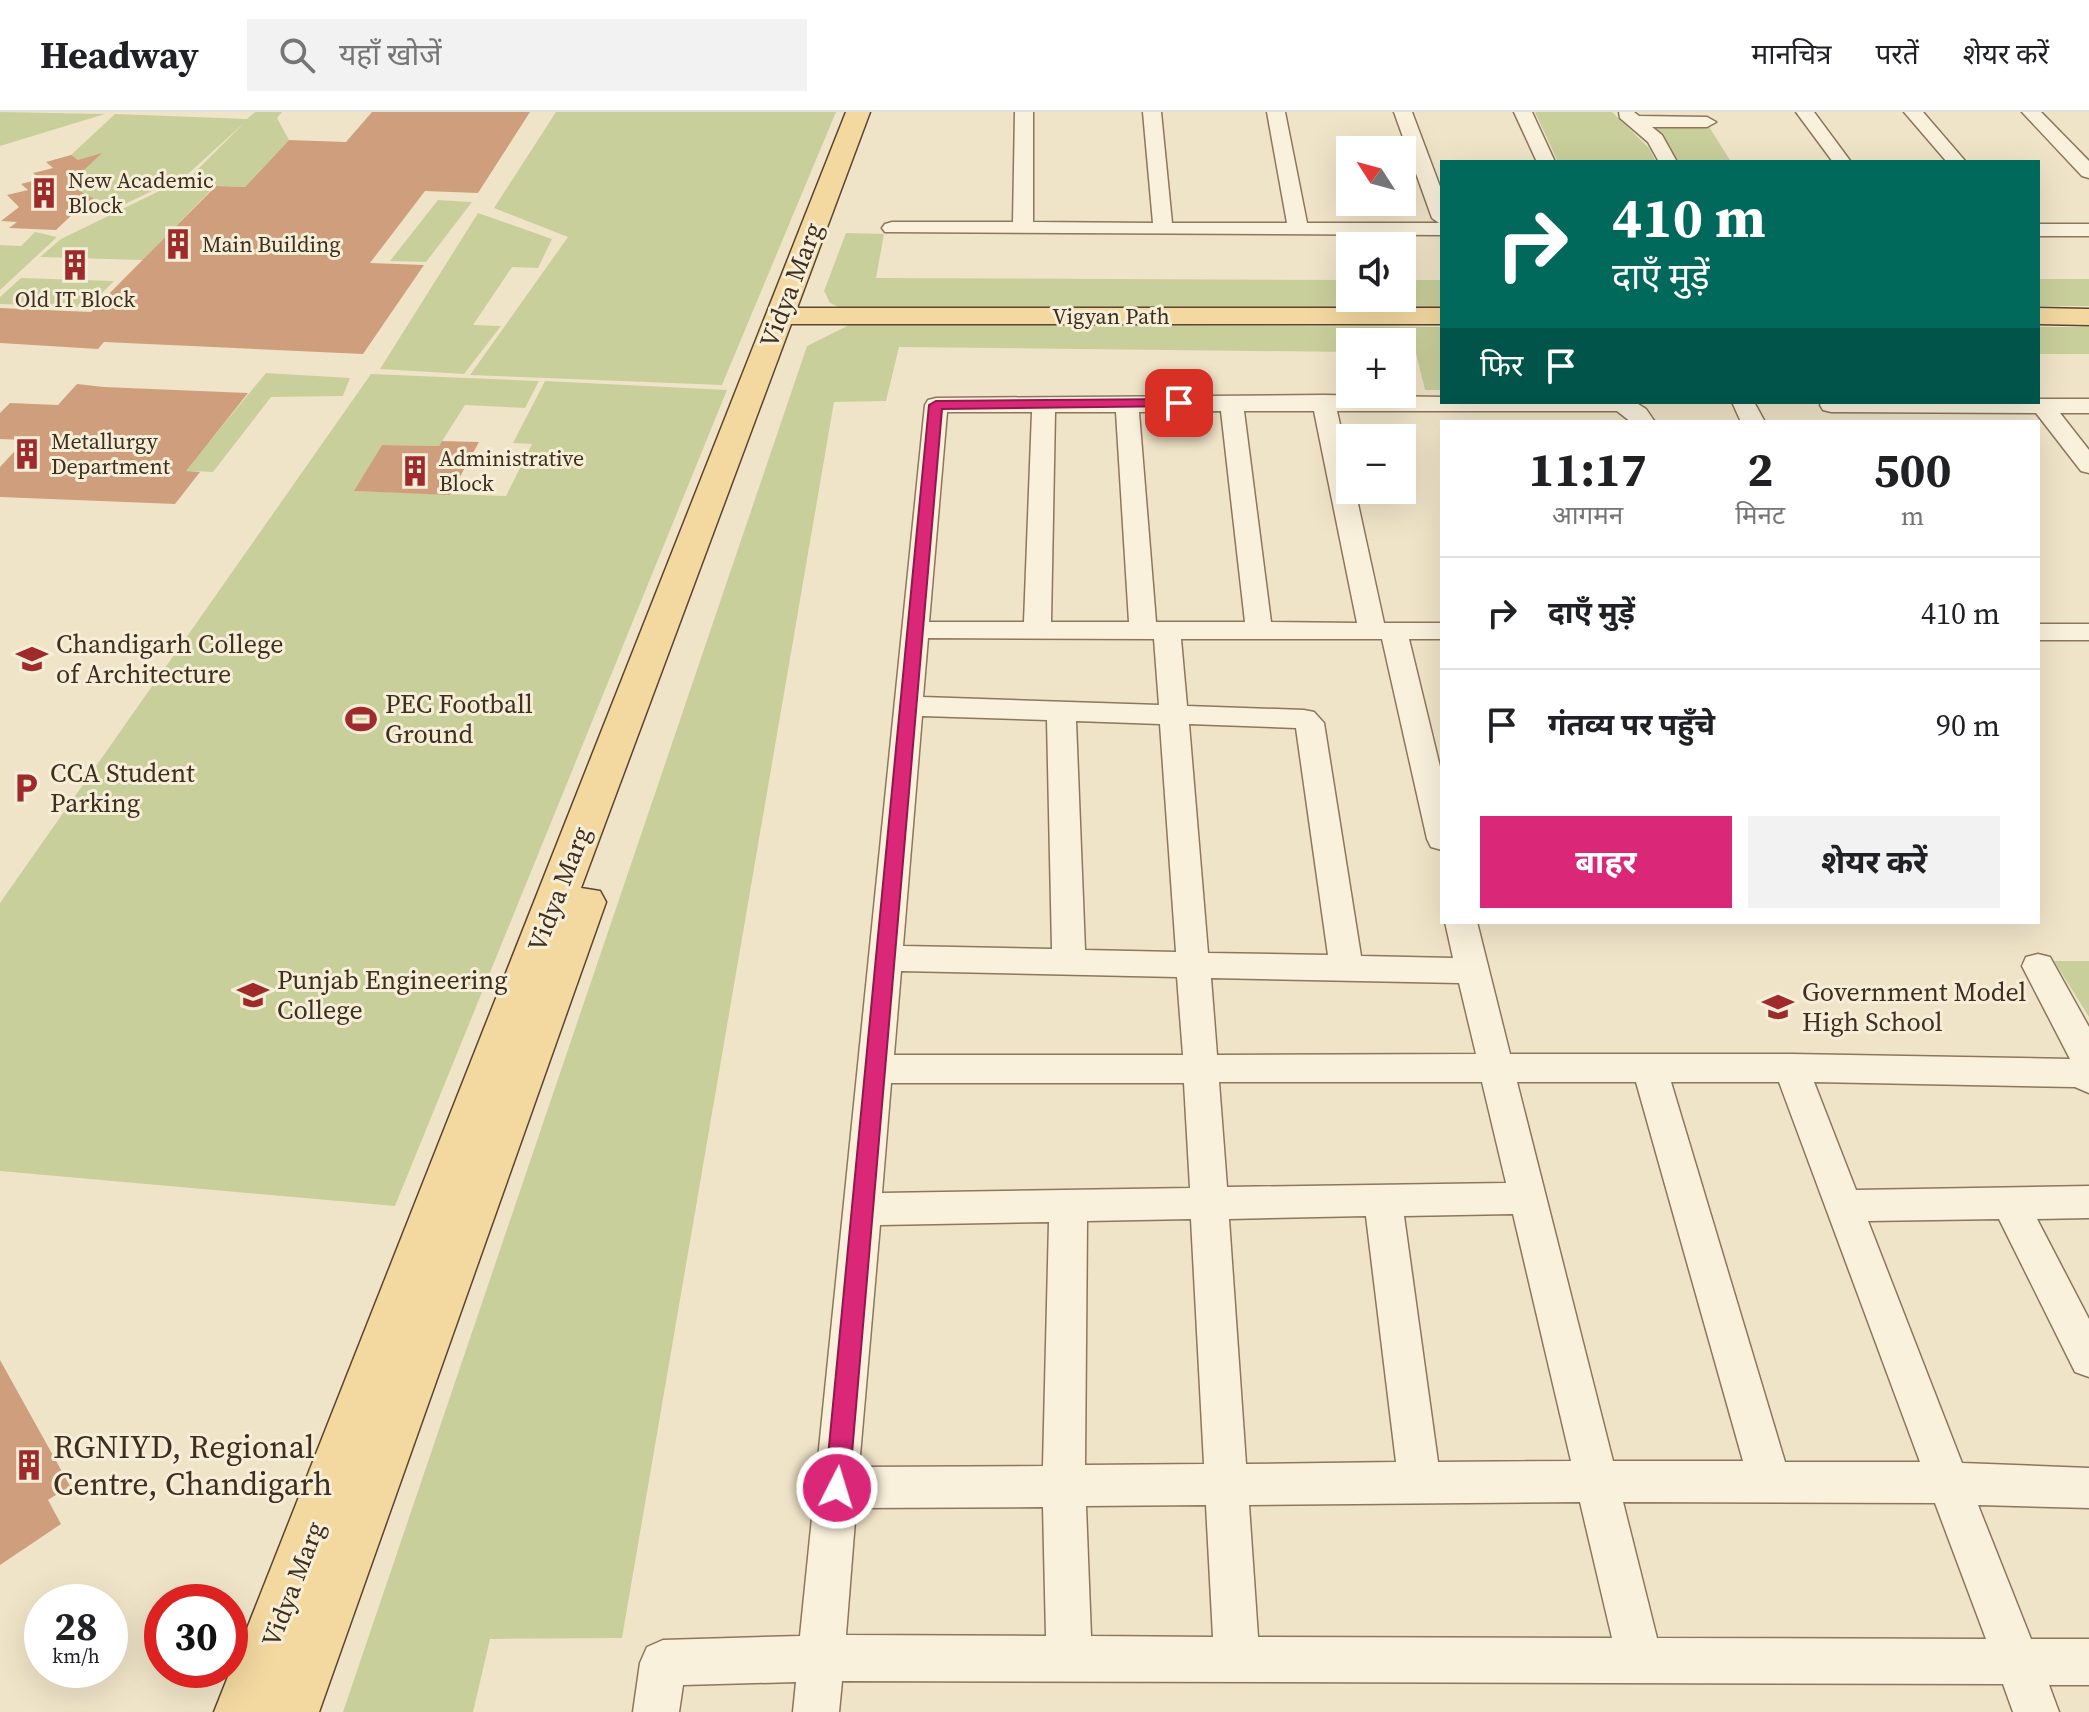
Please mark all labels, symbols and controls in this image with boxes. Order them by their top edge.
search box [247,19,807,91]
text: Headway [40,29,199,81]
icon: search [275,33,319,77]
text: यहाँ खोजें [339,34,442,75]
text: मानचित्र [1751,35,1831,73]
text: परतें [1875,35,1919,73]
text: शेयर करें [1963,35,2049,73]
north arrow [1336,136,1416,216]
map controls [1336,136,1416,504]
place label: New Academic Block [68,165,214,220]
building icon: New Academic Block [27,176,61,210]
text: 410 m [1612,179,1766,256]
icon: right [1480,192,1584,296]
street label: Vidya Marg [751,217,831,353]
building icon: Main Building [161,227,195,261]
place label: Main Building [202,229,341,259]
button: sound [1336,232,1416,312]
building icon: Old IT Block [58,248,92,282]
text: दाएँ मुड़ें [1612,252,1710,301]
place label: Old IT Block [15,284,136,314]
street label: Vigyan Path [1052,301,1170,331]
button: + [1336,328,1416,408]
icon: arrive [1539,344,1583,388]
text: फिर [1480,345,1523,386]
pin [1145,369,1213,437]
icon: arrive [1157,381,1201,425]
button: − [1336,424,1416,504]
place label: Metallurgy Department [51,426,171,481]
text: 11:17 [1528,436,1647,502]
text: 2 [1747,436,1773,502]
building icon: Metallurgy Department [10,437,44,471]
text: 500 [1874,437,1952,503]
place label: Administrative Block [439,443,584,498]
building icon: Administrative Block [398,454,432,488]
text: आगमन [1552,497,1623,533]
text: मिनट [1735,497,1785,533]
text: m [1901,498,1924,534]
icon: right [1480,591,1524,635]
text: दाएँ मुड़ें [1548,592,1635,633]
text: 410 m [1921,593,2000,634]
place label: Chandigarh College of Architecture [56,626,283,692]
school or university icon: Chandigarh College of Architecture [15,642,49,676]
place label: PEC Football Ground [385,686,533,752]
sports icon: PEC Football Ground [344,702,378,736]
icon: arrive [1480,703,1524,747]
text: गंतव्य पर पहुँचे [1548,704,1715,745]
text: 90 m [1936,705,2000,746]
place label: CCA Student Parking [50,755,195,821]
parking icon: CCA Student Parking [9,771,43,805]
button: बाहर [1480,816,1732,908]
button: शेयर करें [1748,816,2000,908]
street label: Vidya Marg [519,821,599,957]
place label: Punjab Engineering College [277,962,508,1028]
place label: Government Model High School [1802,974,2026,1040]
school or university icon: Punjab Engineering College [236,978,270,1012]
school or university icon: Government Model High School [1761,990,1795,1024]
place label: RGNIYD, Regional Centre, Chandigarh [53,1425,332,1506]
position arrow [795,1446,879,1530]
building icon: RGNIYD, Regional Centre, Chandigarh [12,1448,46,1482]
street label: Vidya Marg [253,1516,333,1652]
speed limit sign: 30 [144,1584,248,1688]
text: 28 [54,1599,98,1653]
text: km/h [52,1642,100,1670]

